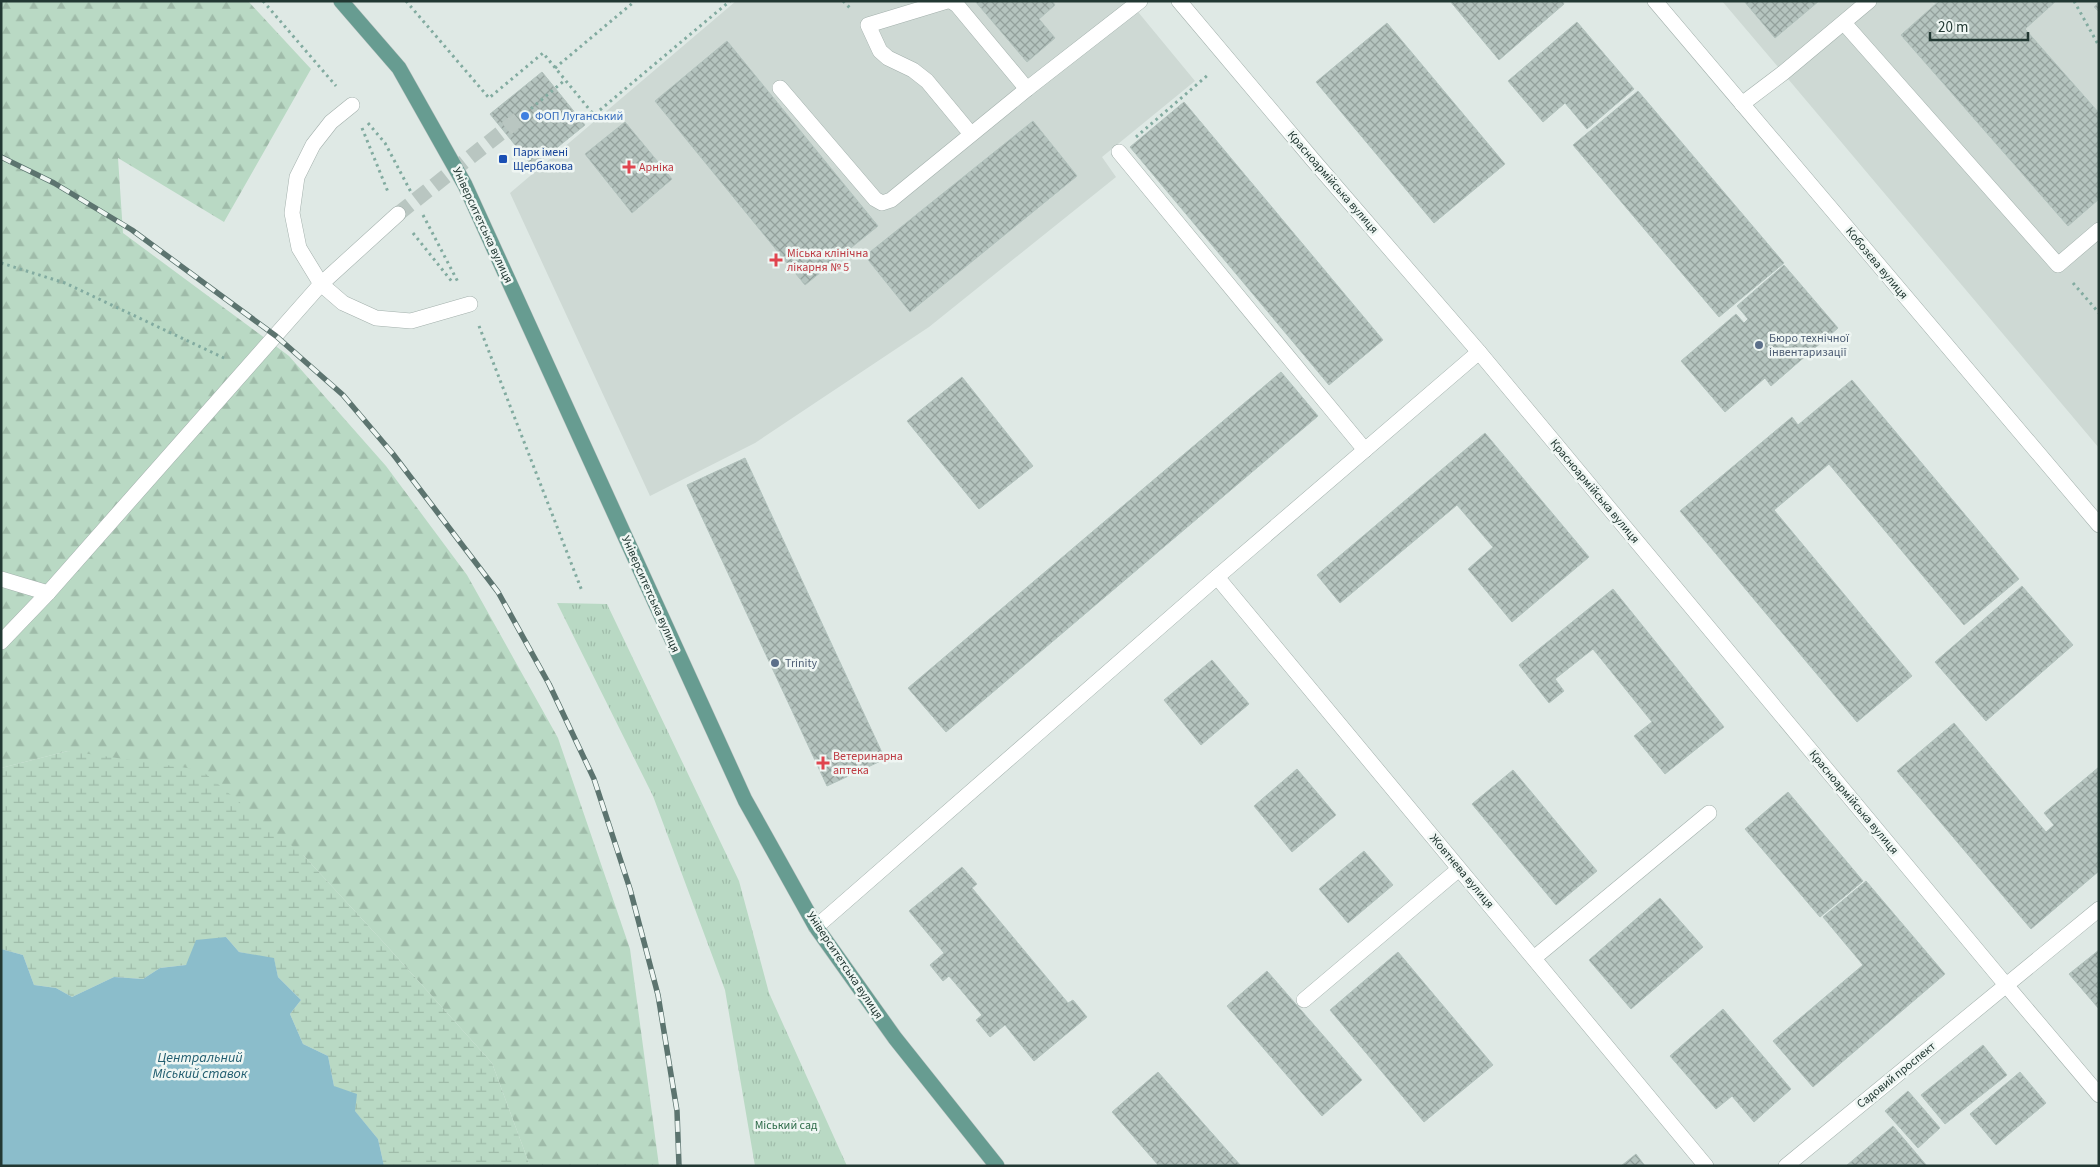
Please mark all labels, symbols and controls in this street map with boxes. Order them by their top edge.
scale bar [1930,10,2028,42]
text: 20 m [1938,17,1968,38]
place label: ФОП Луганський [535,108,623,125]
marker: ФОП Луганський [519,110,531,122]
street label: Красноармійська вулиця [1283,127,1382,237]
place label: Парк імені Щербакова [513,144,573,175]
marker: Парк імені Щербакова [497,153,509,165]
place label: Арніка [639,159,674,176]
marker: Арніка [623,161,635,173]
street label: Університетська вулиця [448,164,517,286]
street label: Кобозєва вулиця [1841,224,1912,303]
place label: Міська клінічна лікарня № 5 [787,245,868,276]
marker: Міська клінічна лікарня № 5 [769,253,783,267]
place label: Бюро технічної інвентаризації [1769,330,1850,361]
marker: Бюро технічної інвентаризації [1753,339,1765,351]
street label: Красноармійська вулиця [1546,436,1643,547]
street label: Університетська вулиця [617,533,684,655]
place label: Trinity [785,655,818,672]
marker: Trinity [769,657,781,669]
street label: Красноармійська вулиця [1805,747,1902,858]
place label: Ветеринарна аптека [833,748,903,779]
marker: Ветеринарна аптека [817,757,829,769]
street label: Жовтнева вулиця [1425,830,1498,912]
street label: Університетська вулиця [802,908,887,1022]
street label: Садовий проспект [1853,1038,1940,1113]
water label: Центральний Міський ставок [153,1048,248,1084]
park label: Міський сад [755,1117,818,1134]

